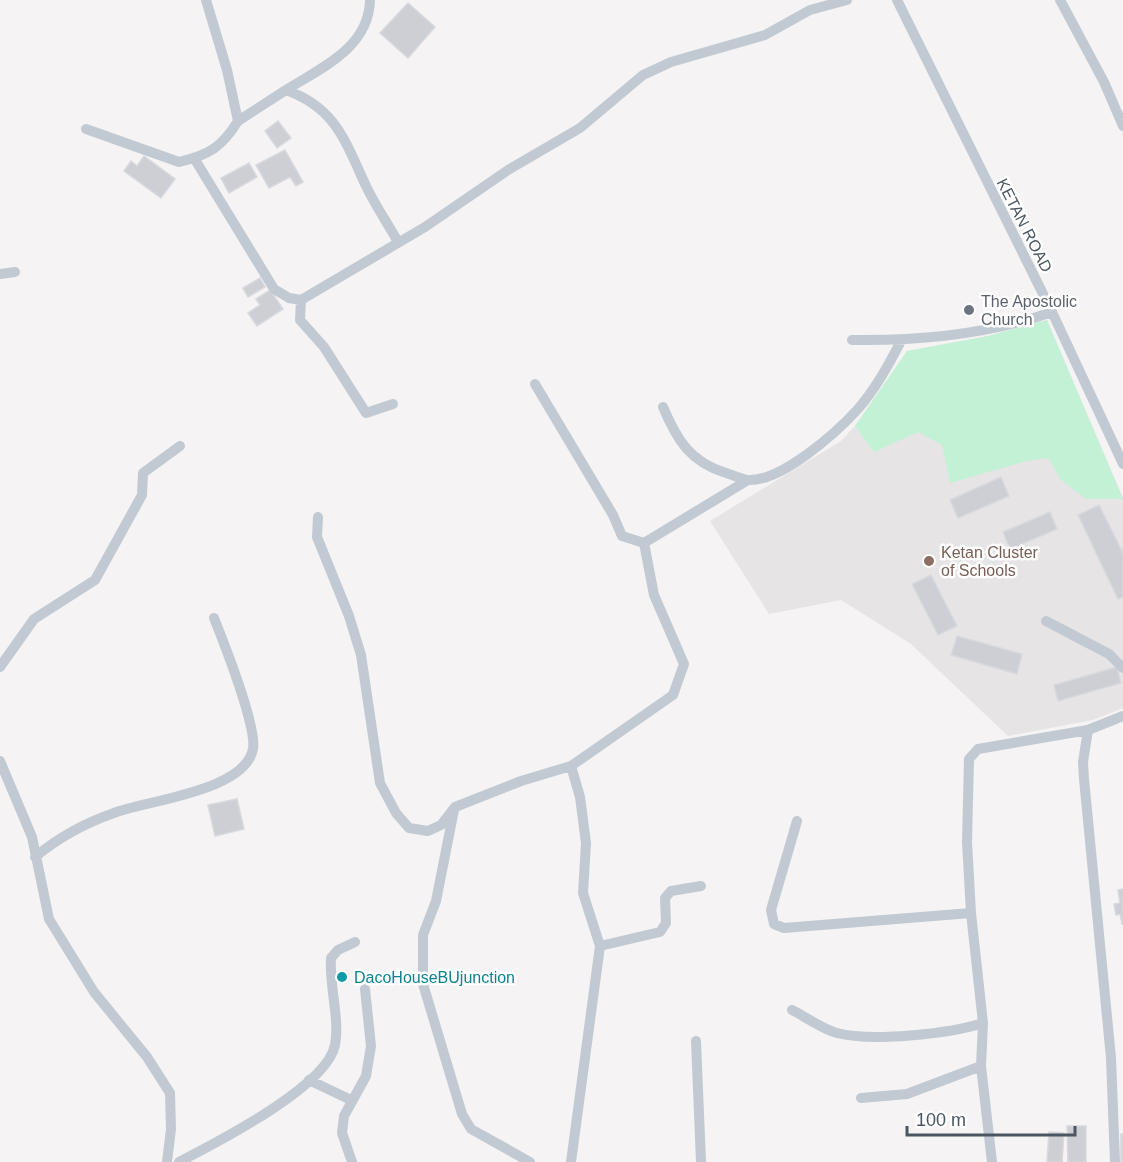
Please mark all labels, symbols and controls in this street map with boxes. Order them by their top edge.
street label: KETAN ROAD [994,176,1055,275]
place label: The Apostolic Church [981,293,1077,328]
marker: The Apostolic Church [962,303,976,317]
place label: Ketan Cluster of Schools [941,544,1039,579]
marker: Ketan Cluster of Schools [922,554,936,568]
place label: DacoHouseBUjunction [354,969,515,986]
marker: DacoHouseBUjunction [335,970,349,984]
scale bar [907,1099,1075,1137]
text: 100 m [916,1110,966,1130]

